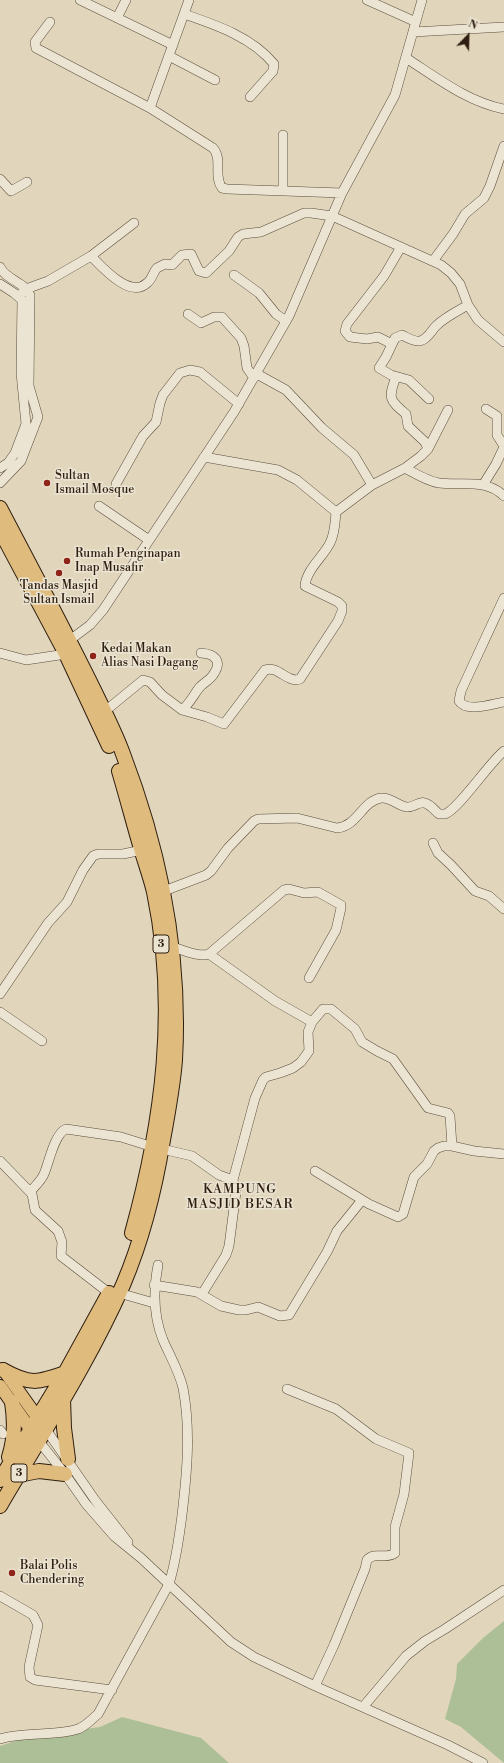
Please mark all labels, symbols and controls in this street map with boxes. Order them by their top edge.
north arrow [448,16,488,56]
text: N [466,17,479,33]
place label: Sultan Ismail Mosque [55,469,134,497]
marker: Sultan Ismail Mosque [42,478,52,488]
place label: Rumah Penginapan Inap Musafir [75,547,181,575]
marker: Rumah Penginapan Inap Musafir [62,556,72,566]
marker: Tandas Masjid Sultan Ismail [54,568,64,578]
place label: Tandas Masjid Sultan Ismail [20,579,98,607]
place label: Kedai Makan Alias Nasi Dagang [101,642,198,670]
marker: Kedai Makan Alias Nasi Dagang [88,651,98,661]
road number: 3 [153,935,169,953]
district label: KAMPUNG MASJID BESAR [187,1182,293,1213]
road number: 3 [11,1464,27,1482]
place label: Balai Polis Chendering [20,1559,84,1587]
marker: Balai Polis Chendering [7,1568,17,1578]

